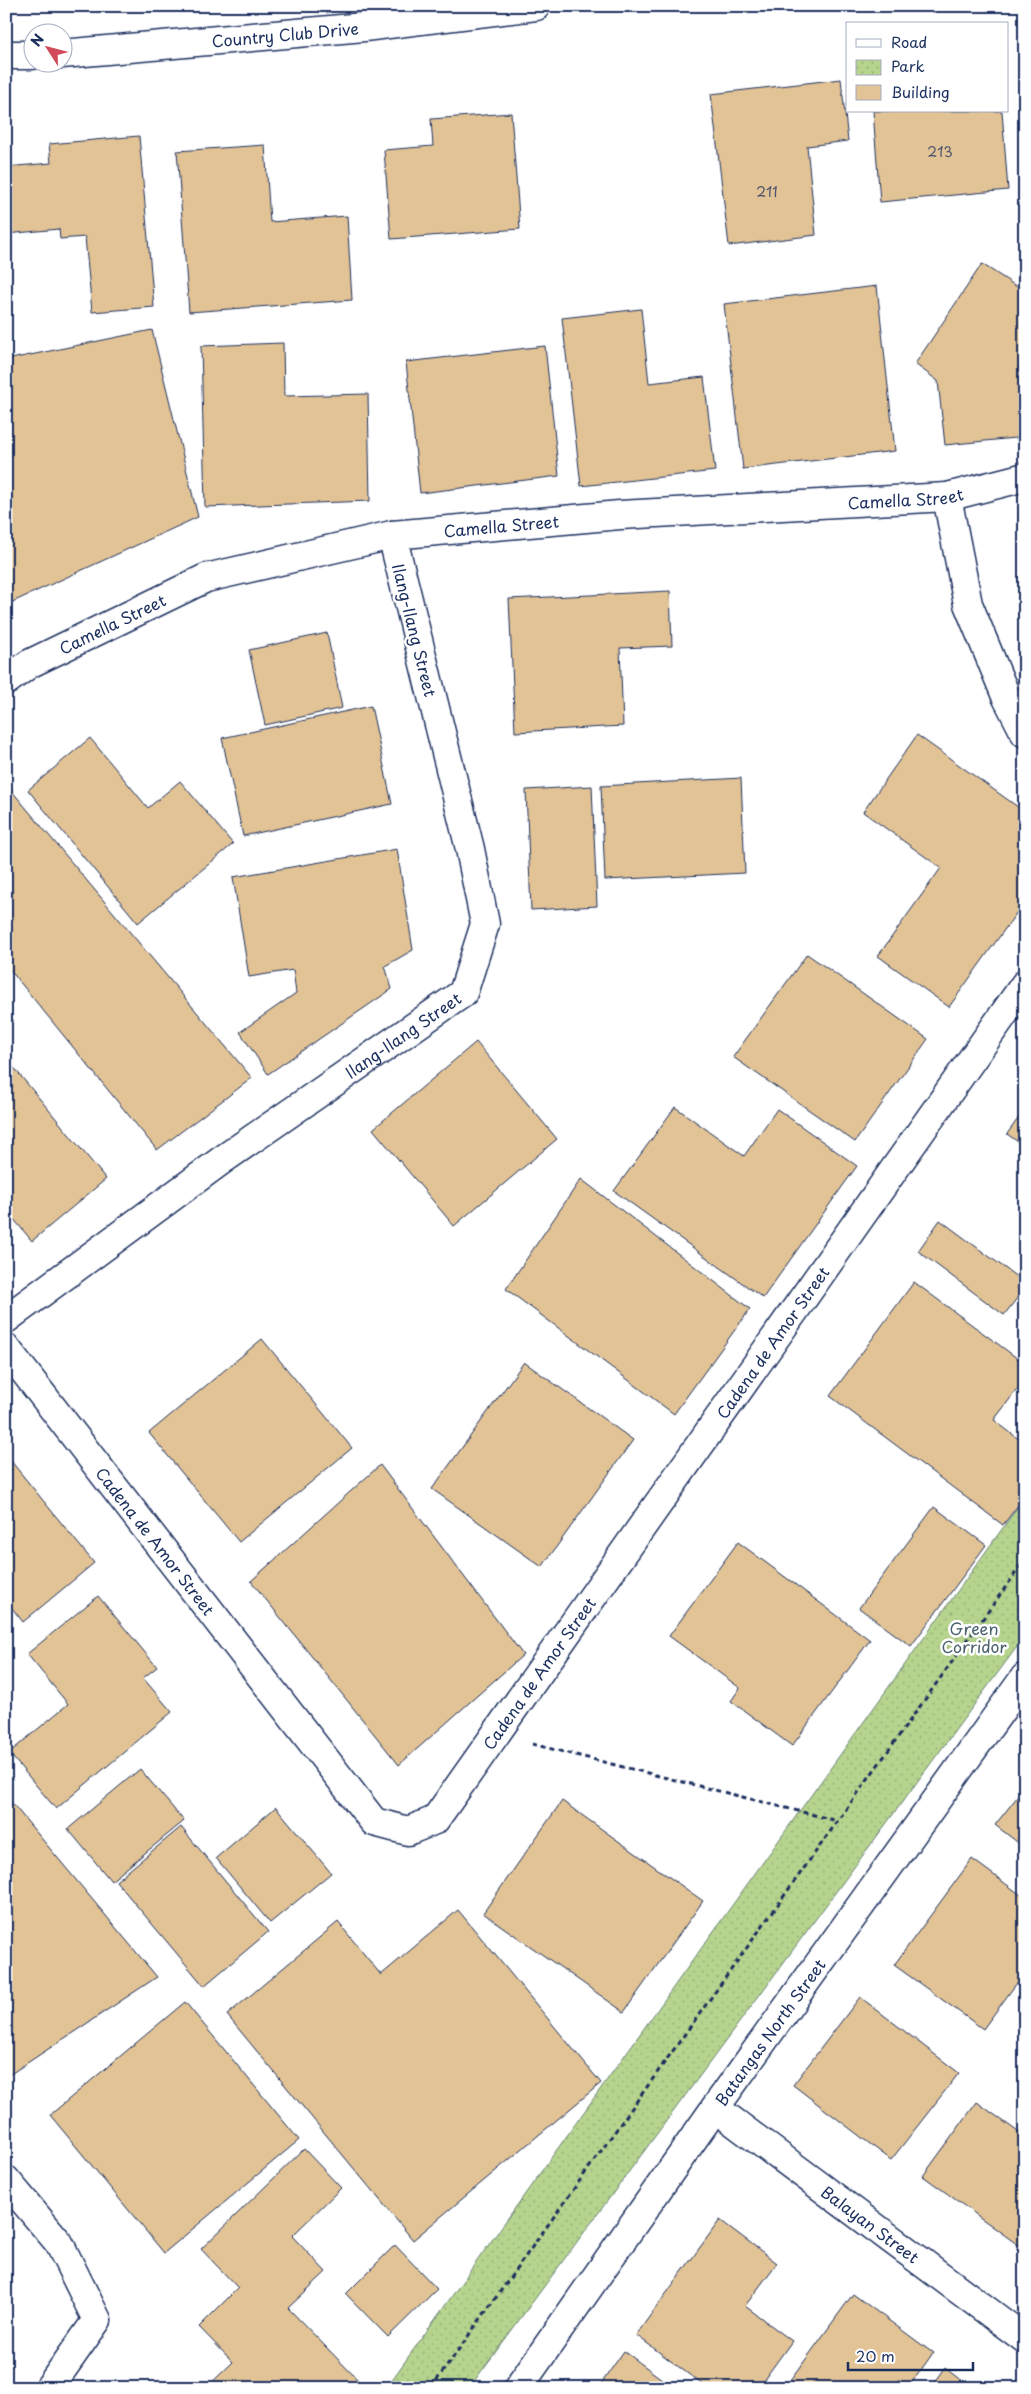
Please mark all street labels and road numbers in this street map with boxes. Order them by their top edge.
street label: Country Club Drive [211,16,360,53]
street label: Camella Street [847,481,966,514]
street label: Camella Street [443,508,561,542]
street label: Ilang-Ilang Street [387,561,443,700]
street label: Camella Street [55,587,170,660]
street label: Ilang-Ilang Street [340,986,466,1084]
street label: Cadena de Amor Street [710,1261,834,1423]
street label: Cadena de Amor Street [90,1462,221,1620]
street label: Cadena de Amor Street [476,1592,601,1754]
street label: Batangas North Street [709,1953,831,2110]
street label: Balayan Street [817,2179,925,2269]

